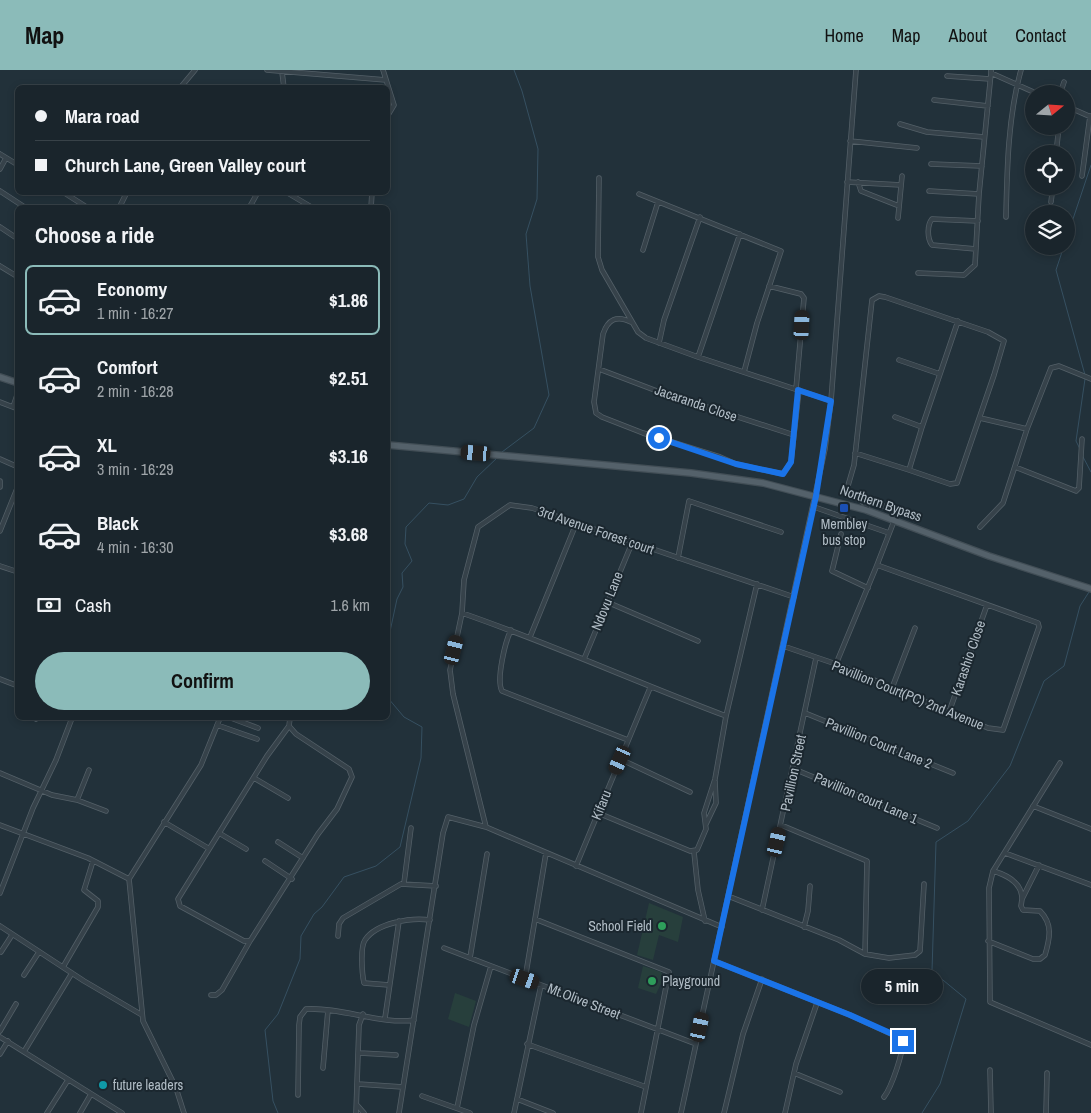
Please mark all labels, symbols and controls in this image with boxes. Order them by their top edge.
text: Map [25,19,64,51]
text: Home [824,23,864,48]
text: Map [892,23,921,48]
text: About [949,23,987,48]
text: Contact [1015,23,1066,48]
north arrow [1025,85,1075,135]
map controls [1025,85,1075,255]
text: Mara road [65,103,139,129]
button: locate [1025,145,1075,195]
text: Church Lane, Green Valley court [65,152,306,178]
button: layers [1025,205,1075,255]
text: Choose a ride [35,220,154,250]
text: Economy [97,276,167,302]
icon: car [37,278,82,323]
text: $1.86 [329,287,368,313]
text: 1 min · 16:27 [97,302,174,324]
car [793,310,810,340]
text: Comfort [97,354,158,380]
icon: car [37,356,82,401]
text: $2.51 [329,365,368,391]
text: 2 min · 16:28 [97,380,174,402]
street label: Jacaranda Close [652,380,740,426]
route start [648,427,670,449]
text: XL [97,432,117,458]
icon: car [37,434,82,479]
text: $3.16 [329,443,368,469]
car [460,444,491,462]
text: 3 min · 16:29 [97,458,174,480]
street label: Northern Bypass [838,481,925,526]
street label: 3rd Avenue Forest court [535,502,657,558]
marker: Membley bus stop [838,502,850,514]
text: Black [97,510,139,536]
icon: car [37,512,82,557]
place label: Membley bus stop [821,515,868,549]
text: $3.68 [329,521,368,547]
text: 4 min · 16:30 [97,536,174,558]
street label: Ndovu Lane [587,569,627,633]
icon: cash [35,591,63,619]
text: Cash [75,592,111,618]
text: 1.6 km [331,594,370,616]
street label: Karashio Close [947,618,989,698]
car [443,634,464,666]
button: Confirm [35,652,370,710]
street label: Pavillion Court(PC) 2nd Avenue [829,656,987,734]
street label: Pavillion Court Lane 2 [823,713,935,773]
street label: Pavillion Street [776,733,810,813]
car [607,743,632,777]
street label: Pavillion court Lane 1 [811,768,921,828]
street label: Kifaru [587,787,615,823]
car [766,826,787,858]
place label: School Field [588,917,652,935]
marker: School Field [656,920,668,932]
car [508,967,541,991]
callout: 5 min [862,968,944,1004]
place label: Playground [662,972,720,990]
marker: Playground [646,975,658,987]
text: 5 min [885,975,919,997]
street label: Mt.Olive Street [545,979,623,1023]
car [689,1011,710,1043]
route end [892,1030,914,1052]
place label: future leaders [113,1076,183,1094]
marker: future leaders [97,1079,109,1091]

